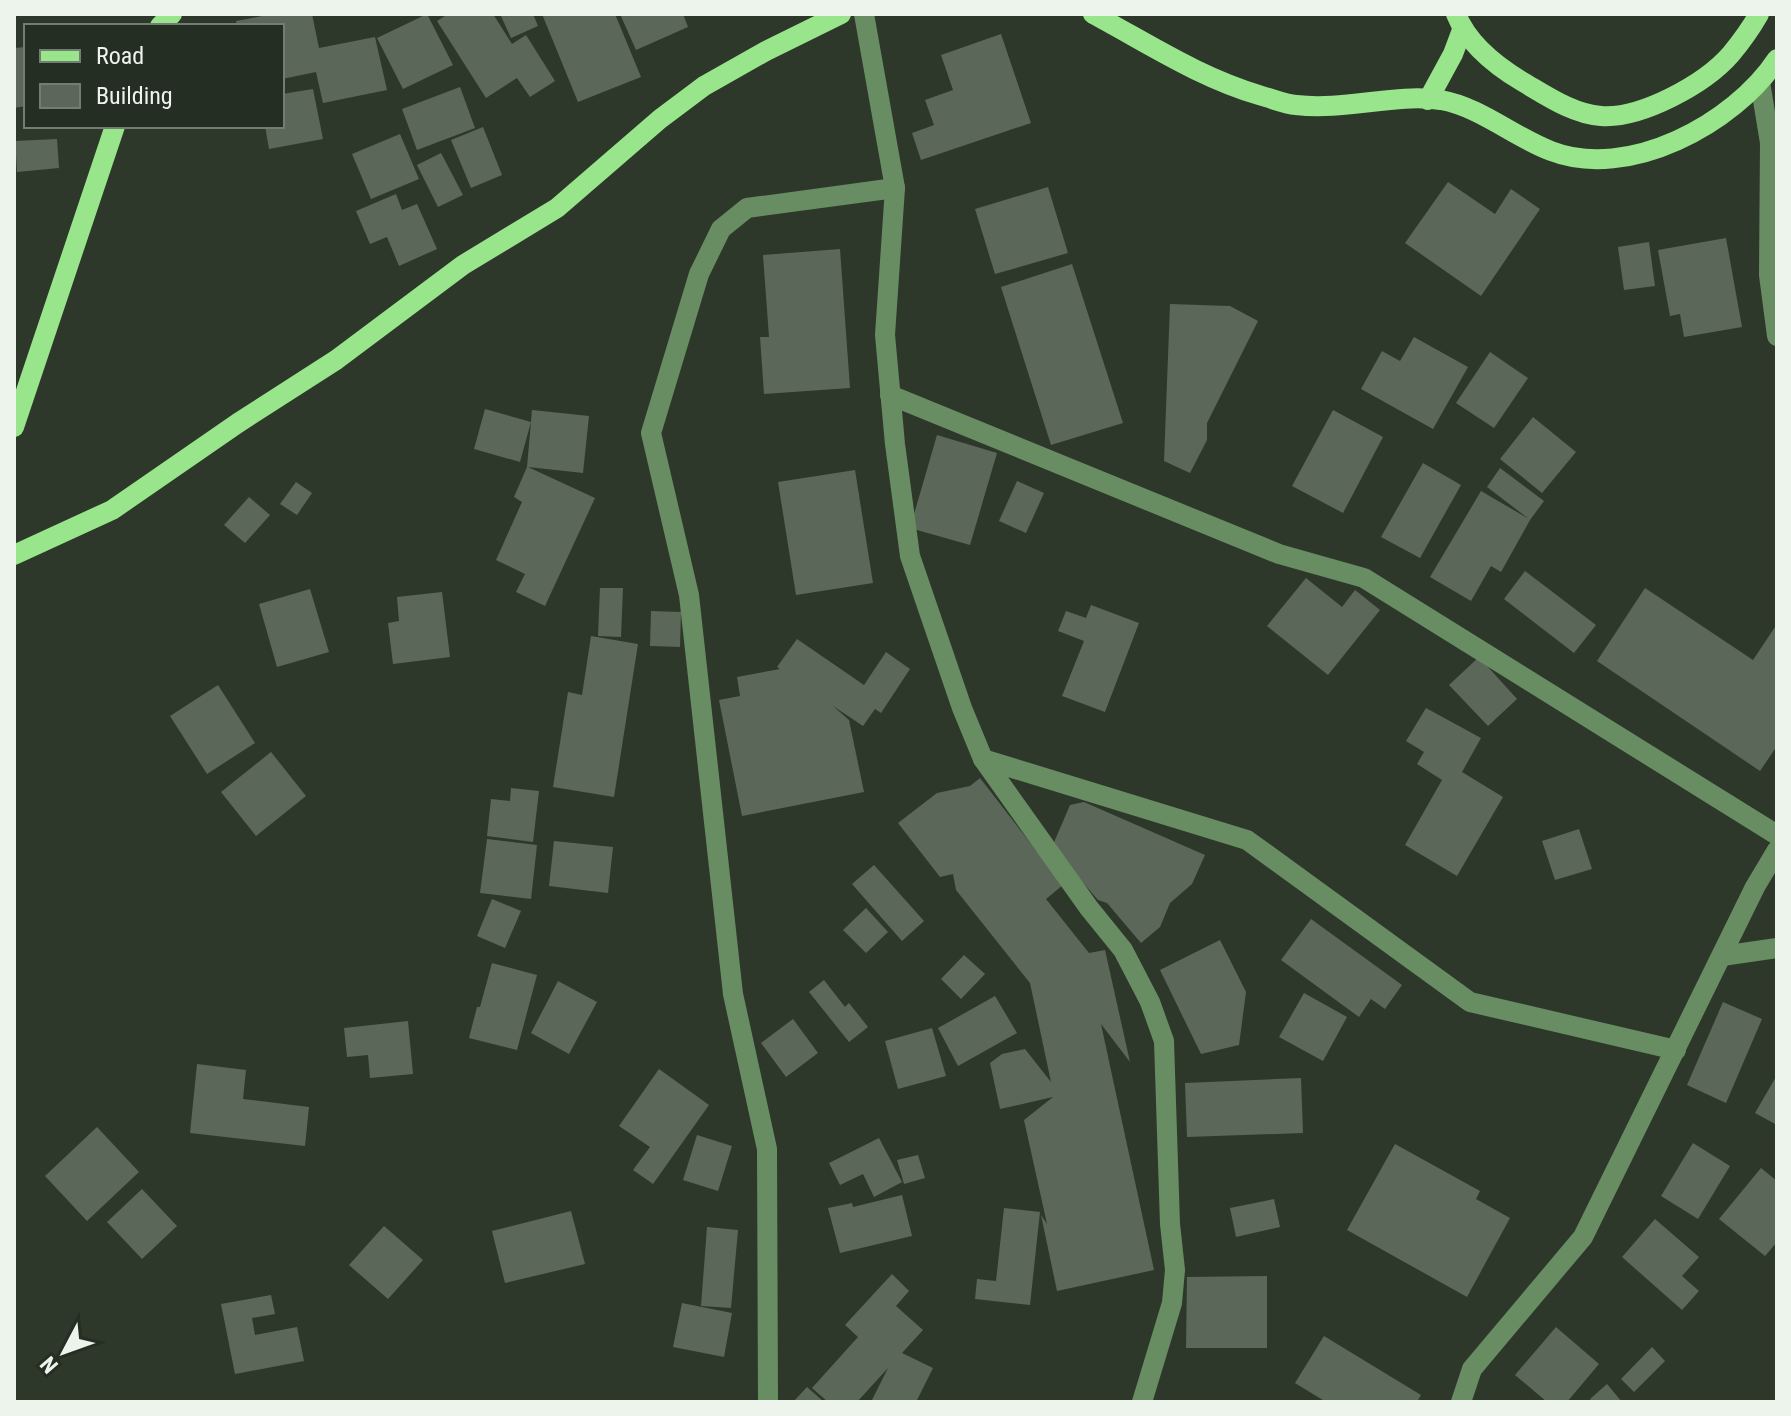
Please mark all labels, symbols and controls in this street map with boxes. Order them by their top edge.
legend [24,24,284,128]
text: Road [96,42,144,70]
text: Building [96,82,173,110]
north arrow [24,1312,104,1392]
text: N [35,1352,63,1378]

